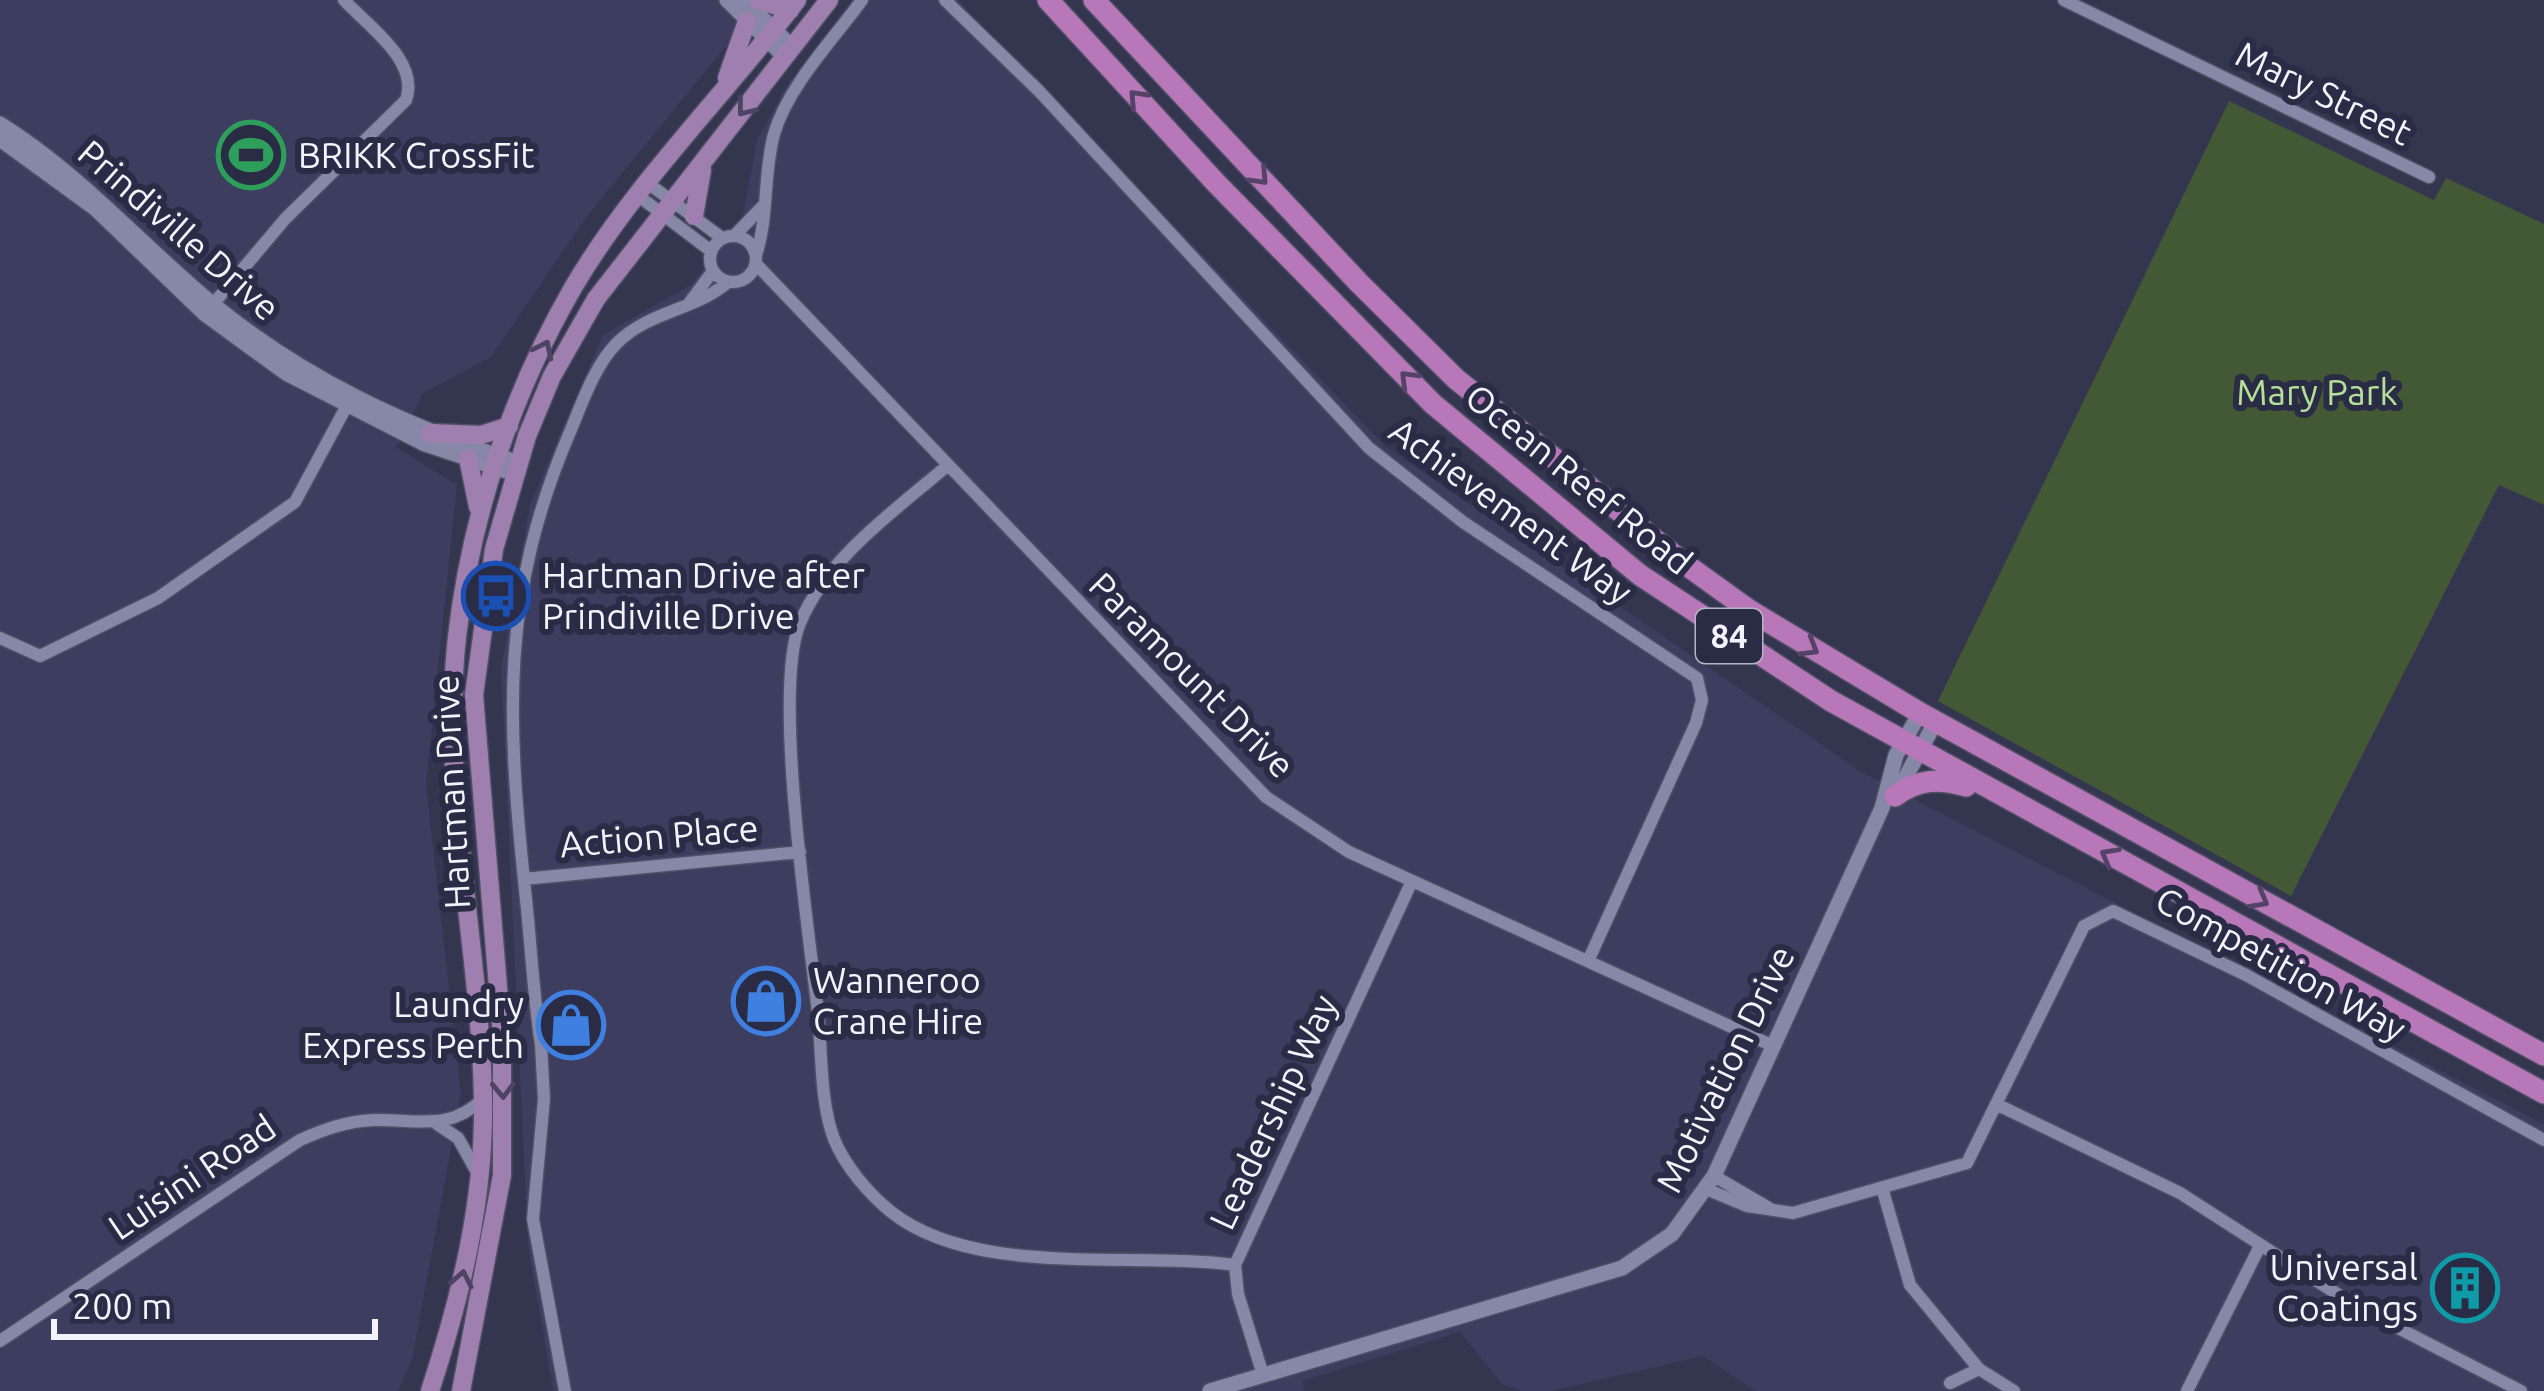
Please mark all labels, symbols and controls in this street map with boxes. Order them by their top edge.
street label: Mary Street [2230,32,2419,153]
one-way arrow [1130,90,1152,111]
one-way arrow [738,95,759,117]
sports icon: BRIKK CrossFit [216,120,286,190]
street label: Prindiville Drive [71,131,288,328]
place label: BRIKK CrossFit [298,134,534,175]
one-way arrow [1246,164,1268,185]
one-way arrow [530,340,553,361]
one-way arrow [1400,371,1422,393]
park label: Mary Park [2236,371,2398,412]
street label: Ocean Reef Road [1458,375,1701,582]
street label: Achievement Way [1382,409,1640,612]
place label: Hartman Drive after Prindiville Drive [542,554,865,636]
bus stop icon: Hartman Drive after Prindiville Drive [461,561,531,631]
street label: Paramount Drive [1081,564,1303,786]
road number: 84 [1696,609,1762,663]
one-way arrow [1797,634,1819,656]
street label: Hartman Drive [424,674,477,910]
street label: Action Place [558,806,760,865]
one-way arrow [2101,848,2122,871]
street label: Competition Way [2149,878,2413,1049]
one-way arrow [2247,886,2269,909]
street label: Motivation Drive [1647,939,1802,1199]
place label: Wanneroo Crane Hire [813,959,983,1041]
shop icon: Wanneroo Crane Hire [731,966,801,1036]
place label: Laundry Express Perth [302,983,524,1065]
street label: Leadership Way [1200,988,1345,1236]
shop icon: Laundry Express Perth [536,990,606,1060]
one-way arrow [490,1081,516,1100]
street label: Luisini Road [100,1106,283,1247]
place label: Universal Coatings [2270,1246,2418,1328]
building icon: Universal Coatings [2430,1253,2500,1323]
scale bar [54,1265,375,1339]
one-way arrow [449,1269,474,1289]
text: 200 m [72,1285,172,1326]

